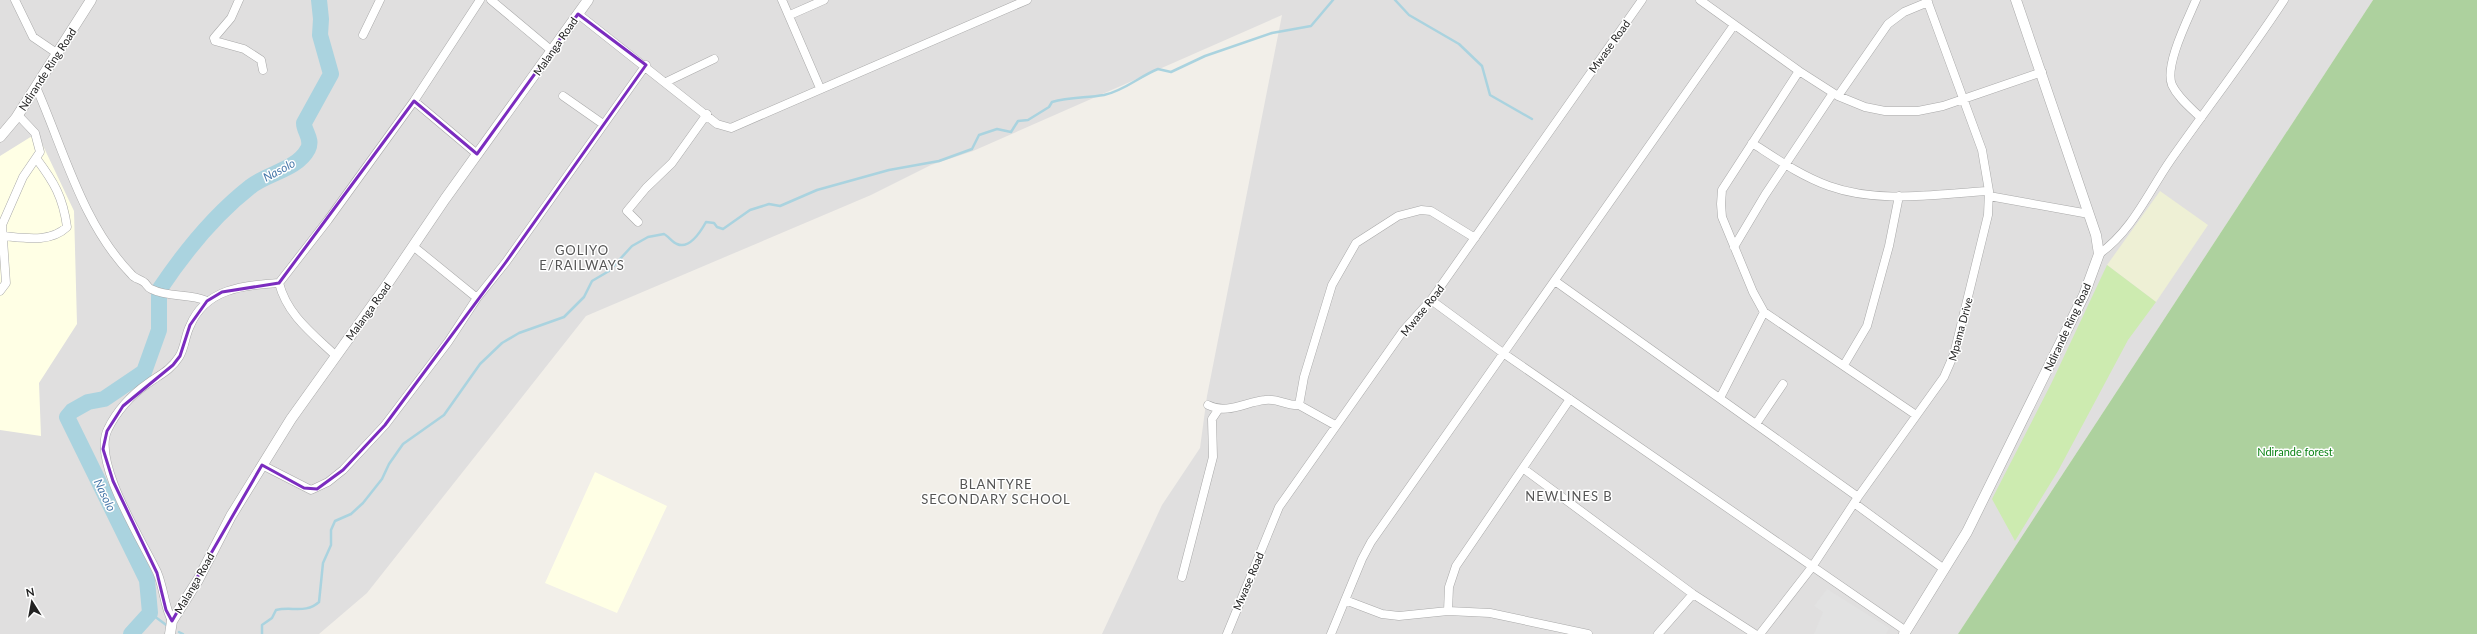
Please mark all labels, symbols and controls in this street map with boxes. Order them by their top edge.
street label: Malanga Road [530,14,580,78]
street label: Mwase Road [1586,17,1632,75]
street label: Ndirande Ring Road [15,25,79,113]
water label: Nasolo [260,155,298,185]
district label: GOLIYO E/RAILWAYS [539,242,625,273]
street label: Malanga Road [343,280,393,342]
street label: Ndirande Ring Road [2041,281,2093,373]
street label: Mwase Road [1397,282,1447,338]
street label: Mpama Drive [1945,296,1975,362]
park label: Ndirande forest [2257,445,2333,458]
water label: Nasolo [91,476,119,514]
district label: BLANTYRE SECONDARY SCHOOL [921,476,1071,507]
district label: NEWLINES B [1525,488,1613,504]
street label: Malanga Road [171,550,217,616]
street label: Mwase Road [1230,550,1266,612]
north arrow [12,582,52,622]
text: N [25,585,35,599]

